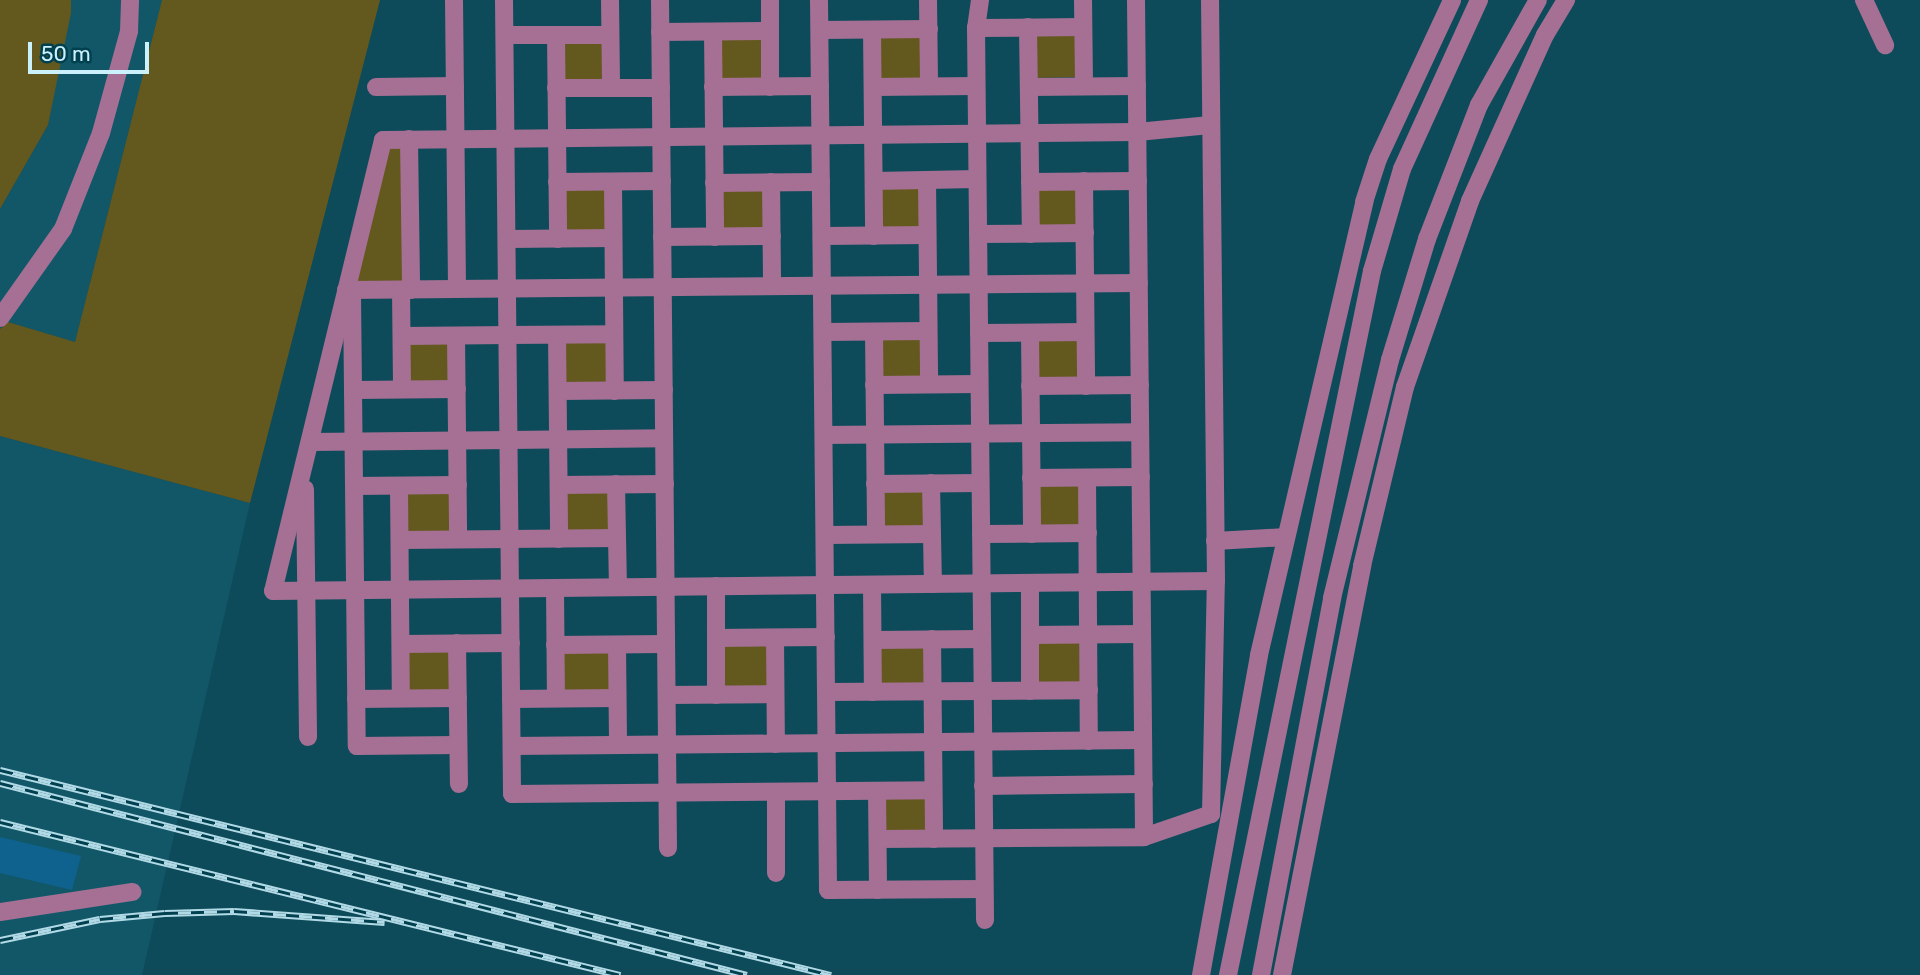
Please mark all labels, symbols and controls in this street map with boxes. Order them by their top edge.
scale bar [32,28,152,72]
text: 50 m [41,41,91,66]

